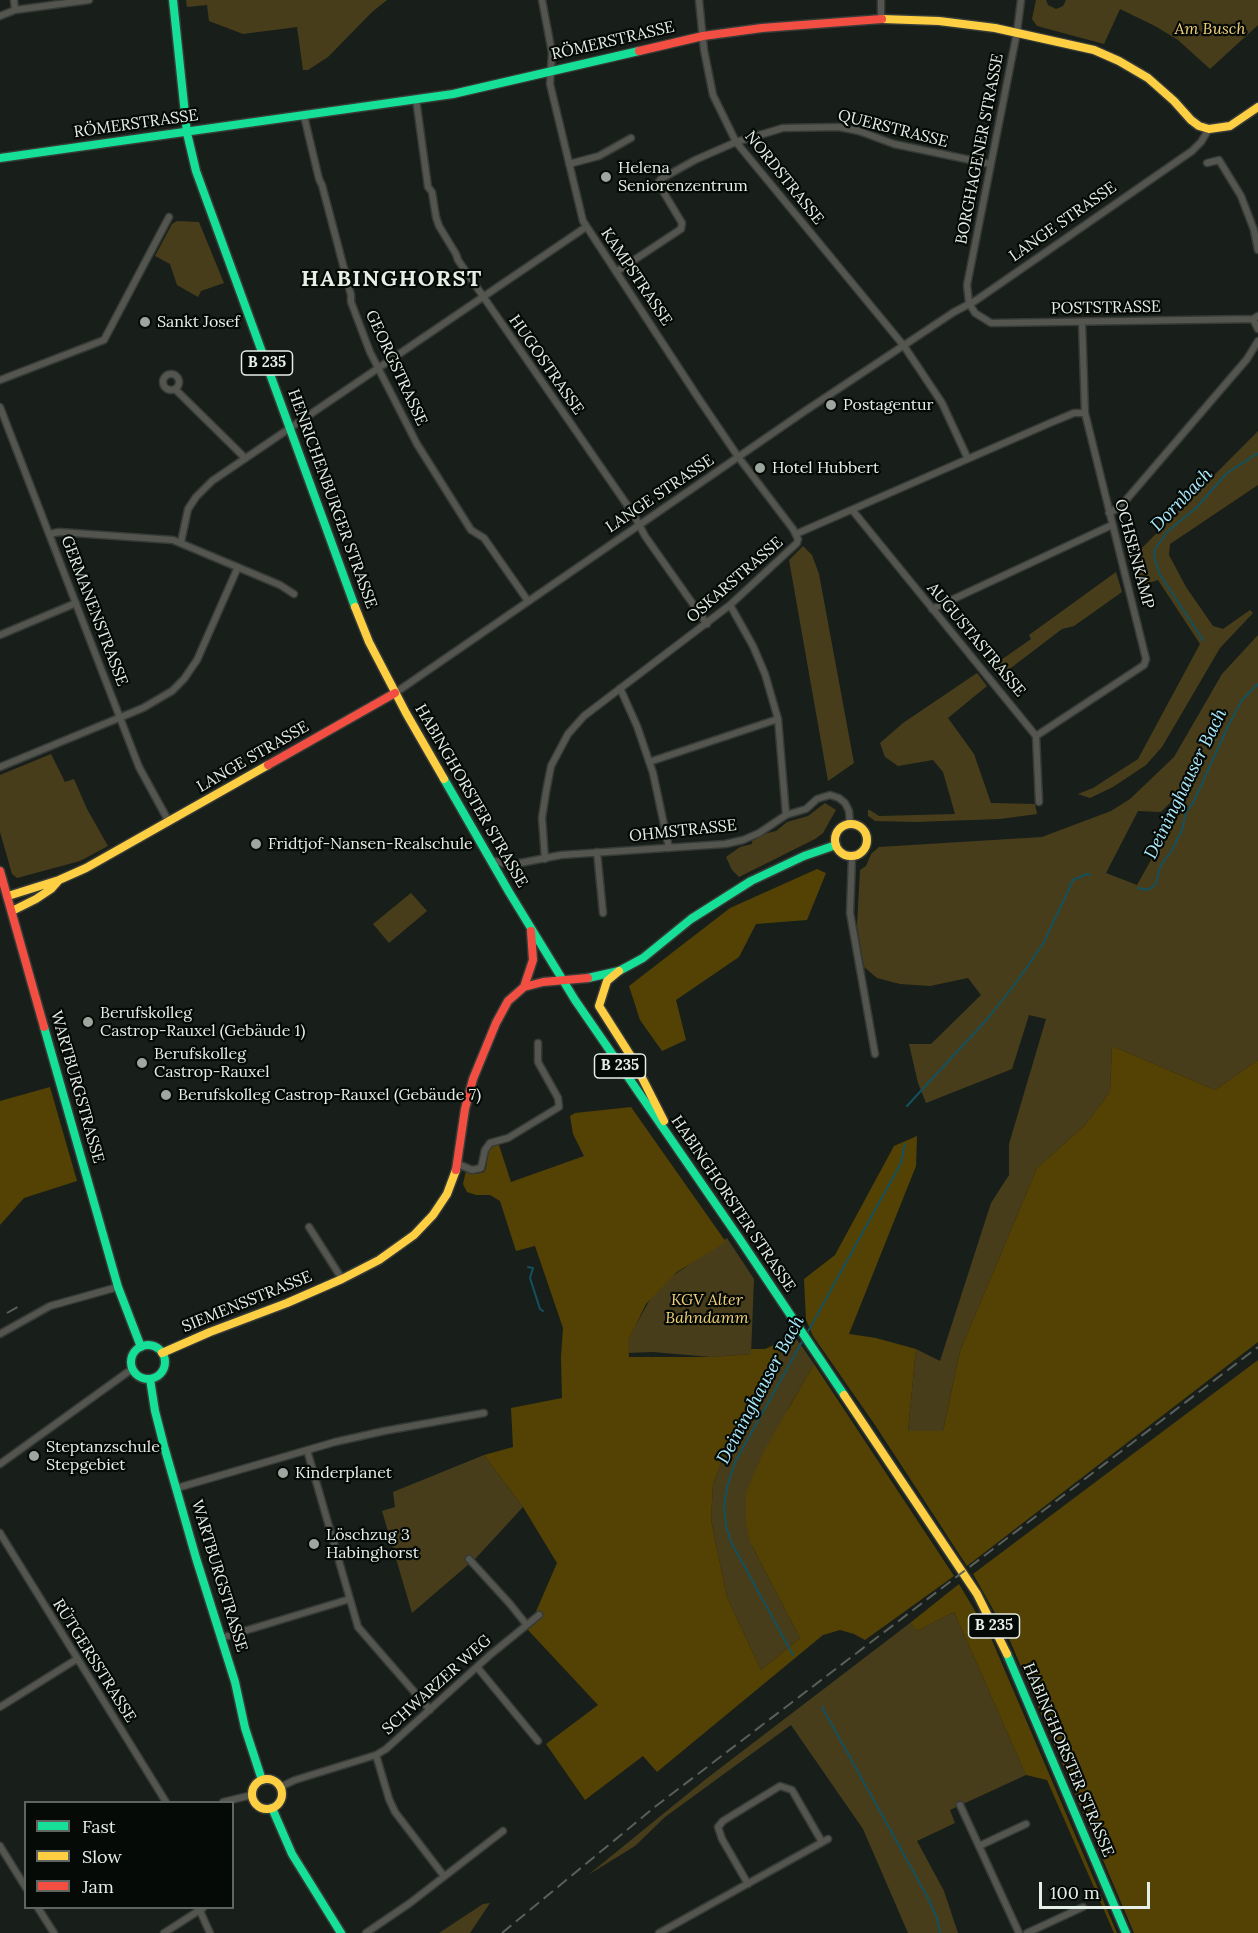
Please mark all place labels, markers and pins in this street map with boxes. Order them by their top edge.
place label: Helena Seniorenzentrum [618,158,748,196]
marker: Helena Seniorenzentrum [599,170,613,184]
place label: Sankt Josef [157,312,240,332]
marker: Sankt Josef [138,315,152,329]
place label: Postagentur [843,395,933,415]
marker: Postagentur [824,398,838,412]
place label: Hotel Hubbert [772,458,879,478]
marker: Hotel Hubbert [753,461,767,475]
place label: Fridtjof-Nansen-Realschule [268,834,473,854]
marker: Fridtjof-Nansen-Realschule [249,837,263,851]
place label: Berufskolleg Castrop-Rauxel (Gebäude 1) [100,1003,305,1041]
marker: Berufskolleg Castrop-Rauxel (Gebäude 1) [81,1015,95,1029]
place label: Berufskolleg Castrop-Rauxel [154,1044,270,1082]
marker: Berufskolleg Castrop-Rauxel [135,1056,149,1070]
place label: Berufskolleg Castrop-Rauxel (Gebäude 7) [178,1085,481,1105]
marker: Berufskolleg Castrop-Rauxel (Gebäude 7) [159,1088,173,1102]
place label: Steptanzschule Stepgebiet [46,1437,160,1475]
marker: Steptanzschule Stepgebiet [27,1449,41,1463]
place label: Kinderplanet [295,1463,392,1483]
marker: Kinderplanet [276,1466,290,1480]
place label: Löschzug 3 Habinghorst [326,1525,419,1563]
marker: Löschzug 3 Habinghorst [307,1537,321,1551]

